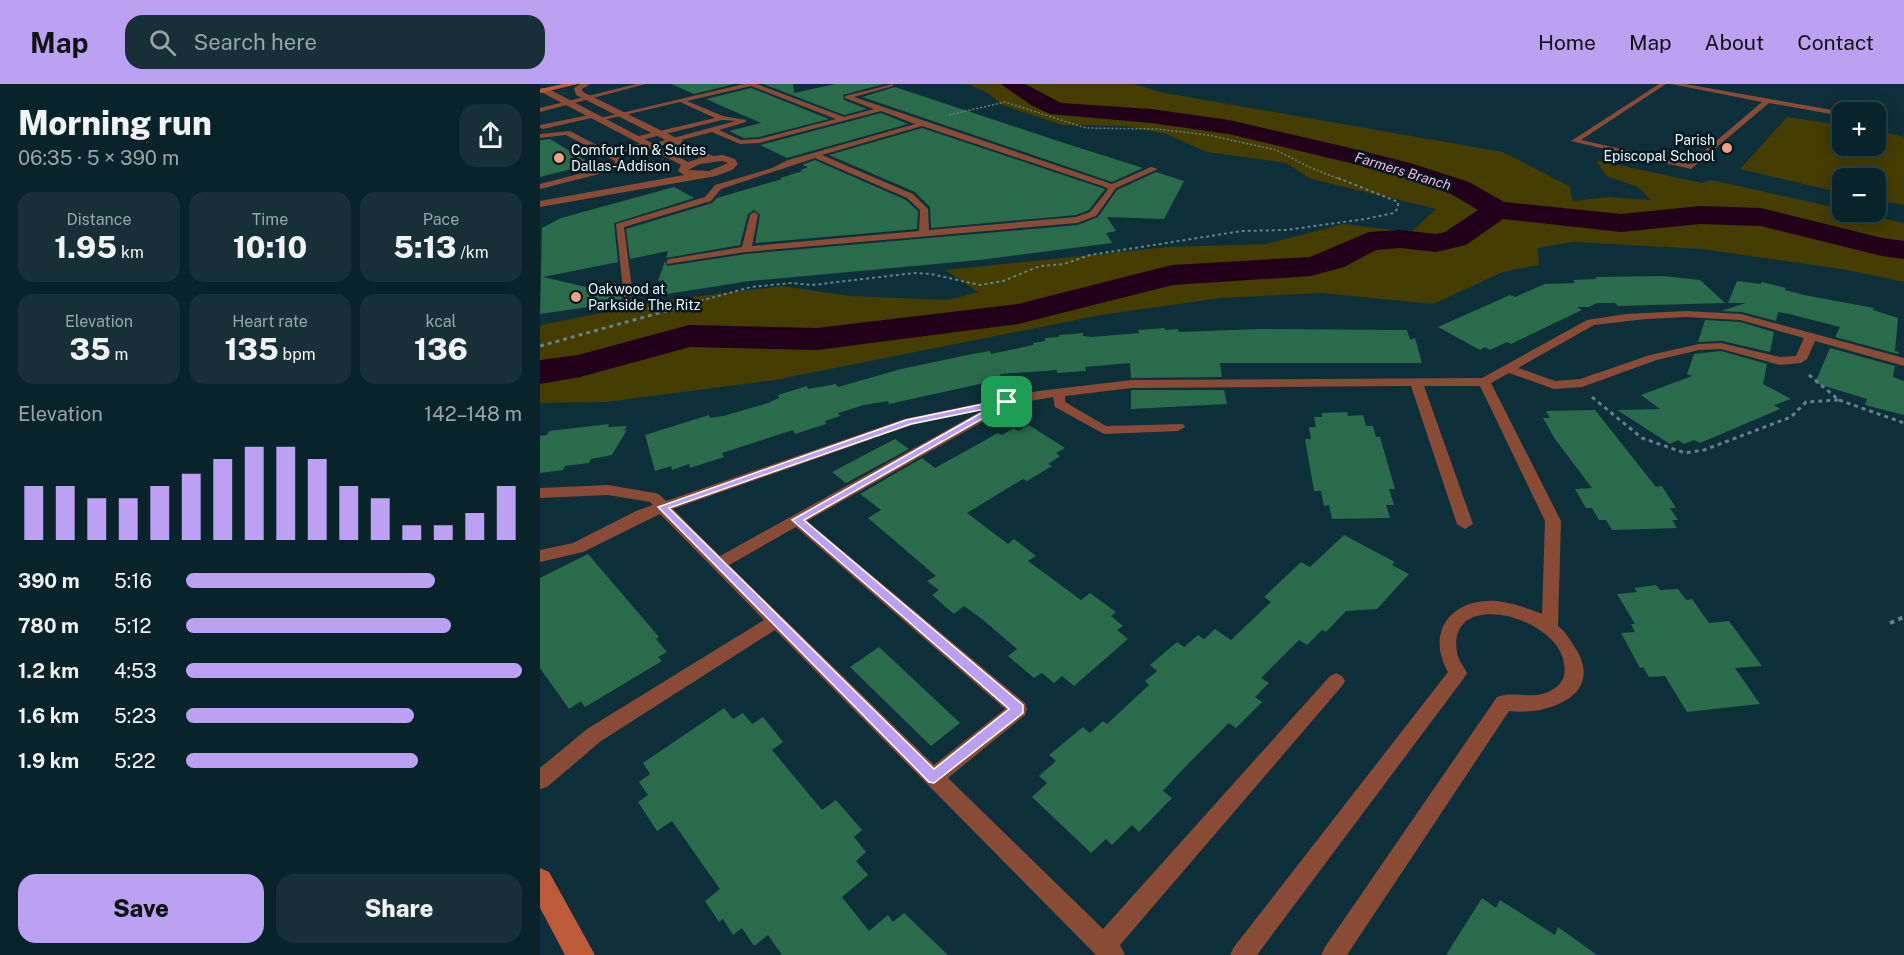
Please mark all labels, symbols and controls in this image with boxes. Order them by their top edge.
search box [125,15,545,69]
text: Map [30,26,89,59]
icon: search [146,26,179,59]
text: Search here [194,29,317,55]
text: Home [1538,30,1596,55]
text: Map [1629,30,1672,55]
text: About [1705,30,1764,55]
text: Contact [1797,30,1874,55]
map controls [1832,102,1886,222]
button: + [1832,102,1886,156]
text: Morning run [18,104,212,142]
button: share [459,104,522,167]
place label: Parish Episcopal School [1603,132,1715,164]
marker: Parish Episcopal School [1720,141,1734,155]
place label: Comfort Inn & Suites Dallas-Addison [571,142,706,174]
text: 06:35 · 5 × 390 m [18,146,179,170]
water label: Farmers Branch [1353,149,1453,193]
marker: Comfort Inn & Suites Dallas-Addison [552,151,566,165]
button: − [1832,168,1886,222]
text: Distance [67,210,131,229]
text: Time [252,210,288,229]
text: Pace [423,210,459,229]
text: 1.95 [54,229,117,265]
text: 10:10 [233,229,307,265]
text: 5:13 [393,229,456,265]
text: km [117,243,144,262]
text: /km [456,243,489,262]
place label: Oakwood at Parkside The Ritz [588,281,701,313]
marker: Oakwood at Parkside The Ritz [569,290,583,304]
text: Elevation [65,312,133,331]
text: Heart rate [232,312,308,331]
text: kcal [426,312,456,331]
text: 35 [70,331,111,367]
text: 135 [224,331,279,367]
text: 136 [414,331,468,367]
text: m [111,345,128,364]
text: bpm [279,345,316,364]
pin [981,376,1032,427]
icon: arrive [990,385,1023,418]
text: Elevation [18,402,103,426]
text: 142–148 m [424,402,522,426]
text: 390 m [18,569,80,593]
text: 5:16 [114,569,152,593]
text: 780 m [18,614,79,638]
text: 5:12 [114,614,151,638]
text: 1.2 km [18,659,79,683]
text: 4:53 [114,659,157,683]
text: 1.6 km [18,704,79,728]
text: 5:23 [114,704,156,728]
text: 1.9 km [18,749,79,773]
text: 5:22 [114,749,156,773]
button: Save [18,874,264,943]
button: Share [276,874,522,943]

